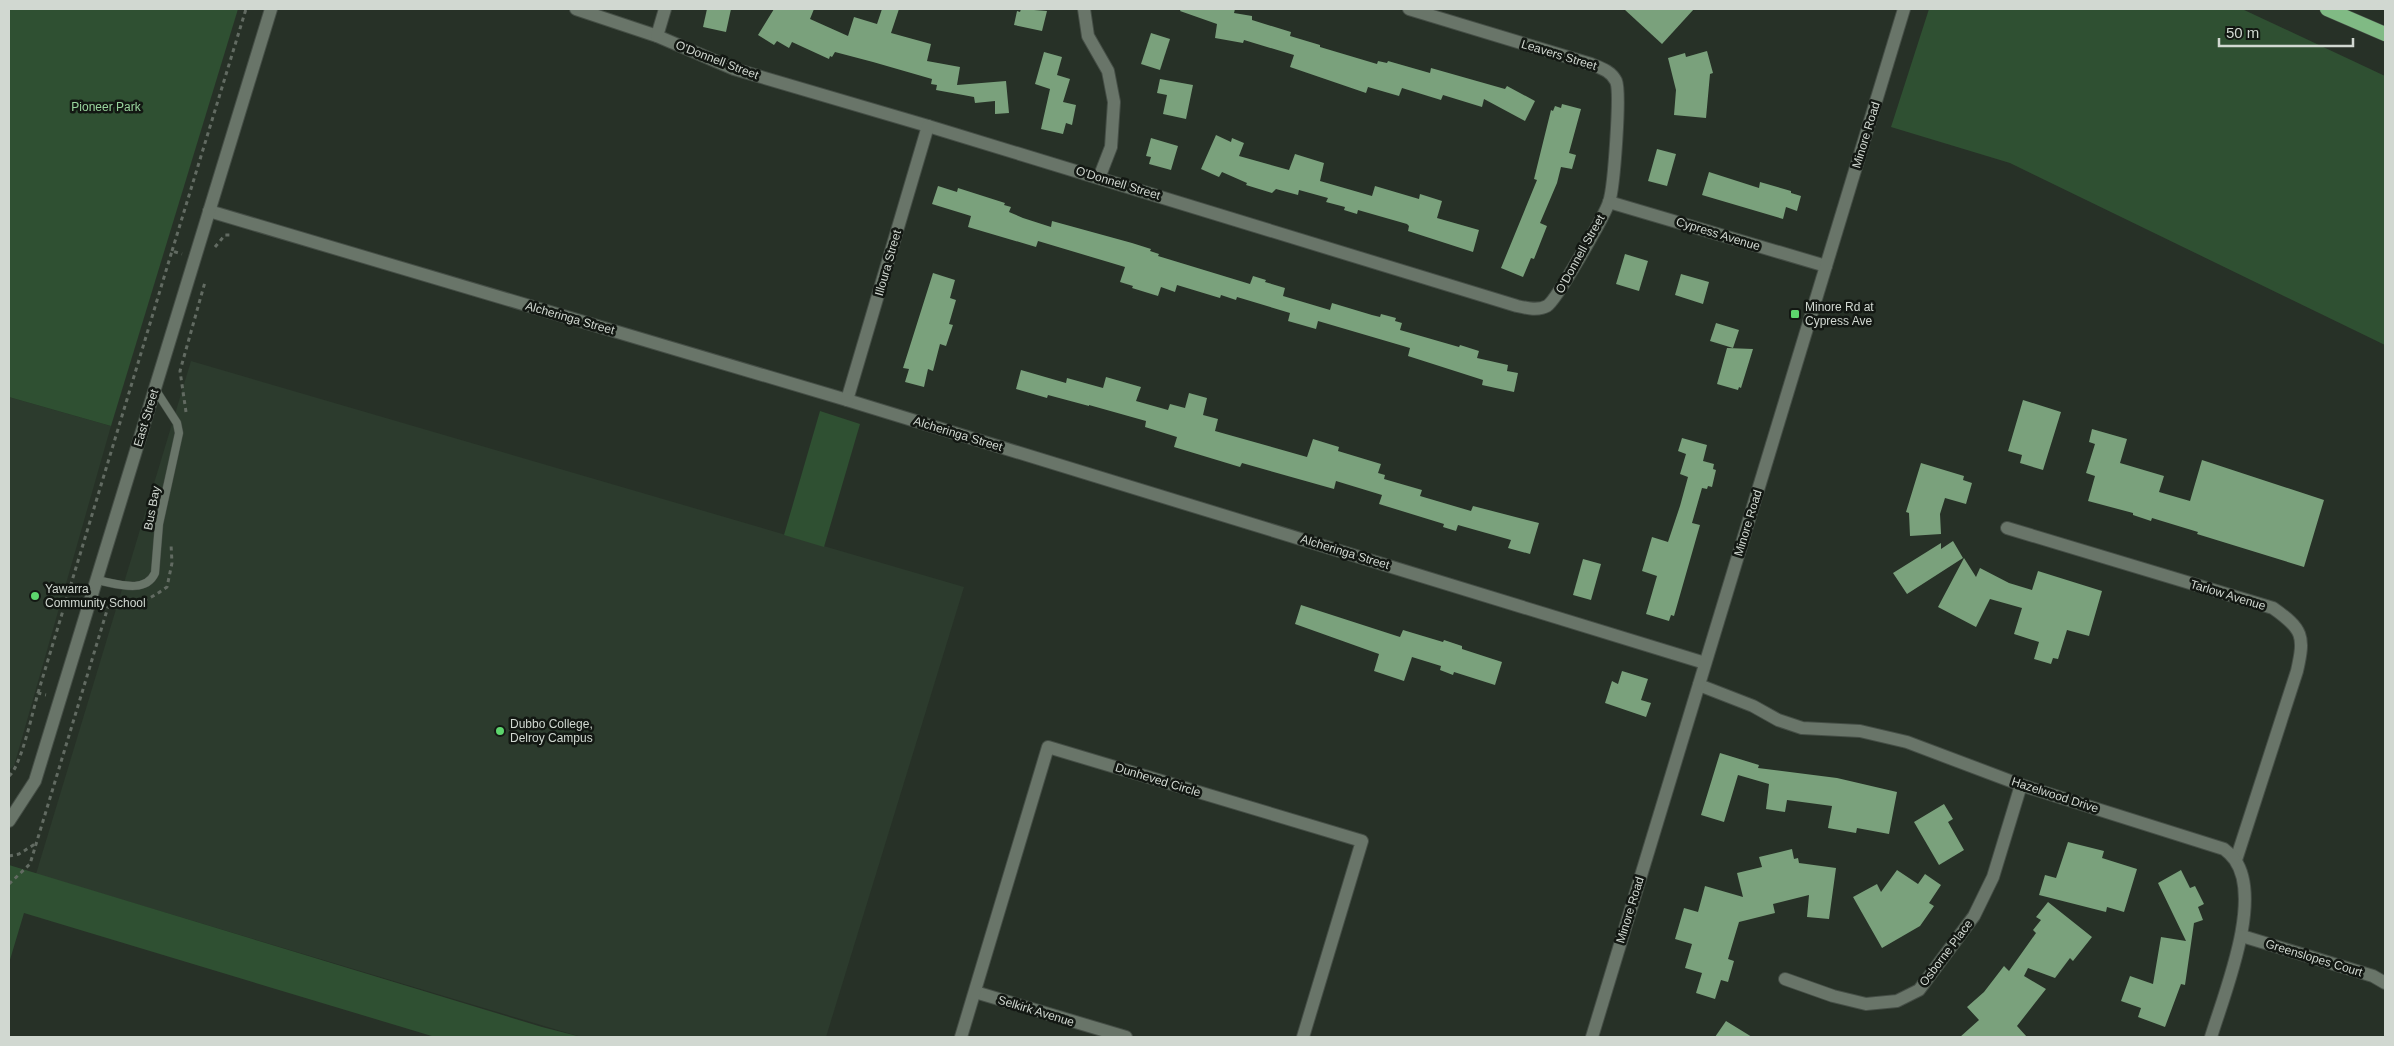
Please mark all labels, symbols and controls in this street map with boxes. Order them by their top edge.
scale bar [2219,15,2353,47]
text: 50 m [2226,24,2259,41]
street label: Leavers Street [1520,37,1599,73]
street label: O'Donnell Street [674,38,761,82]
park label: Pioneer Park [71,100,142,114]
street label: Minore Road [1849,100,1883,170]
street label: O'Donnell Street [1074,163,1163,203]
street label: O'Donnell Street [1553,212,1608,296]
street label: Cypress Avenue [1674,215,1762,254]
street label: Illoura Street [872,228,904,298]
street label: Alcheringa Street [524,299,617,338]
place label: Minore Rd at Cypress Ave [1805,300,1874,328]
marker: Minore Rd at Cypress Ave [1789,308,1801,320]
street label: East Street [131,387,162,448]
street label: Alcheringa Street [912,414,1005,454]
street label: Bus Bay [141,485,163,531]
street label: Minore Road [1731,488,1765,558]
street label: Alcheringa Street [1299,532,1392,572]
street label: Tarlow Avenue [2189,577,2268,613]
place label: Yawarra Community School [45,582,146,610]
marker: Yawarra Community School [29,590,41,602]
place label: Dubbo College, Delroy Campus [510,717,593,745]
marker: Dubbo College, Delroy Campus [494,725,506,737]
street label: Dunheved Circle [1114,760,1203,800]
street label: Hazelwood Drive [2010,774,2101,816]
street label: Minore Road [1613,875,1647,945]
street label: Osborne Place [1917,917,1976,989]
street label: Greenslopes Court [2264,937,2365,980]
street label: Selkirk Avenue [996,993,1076,1029]

